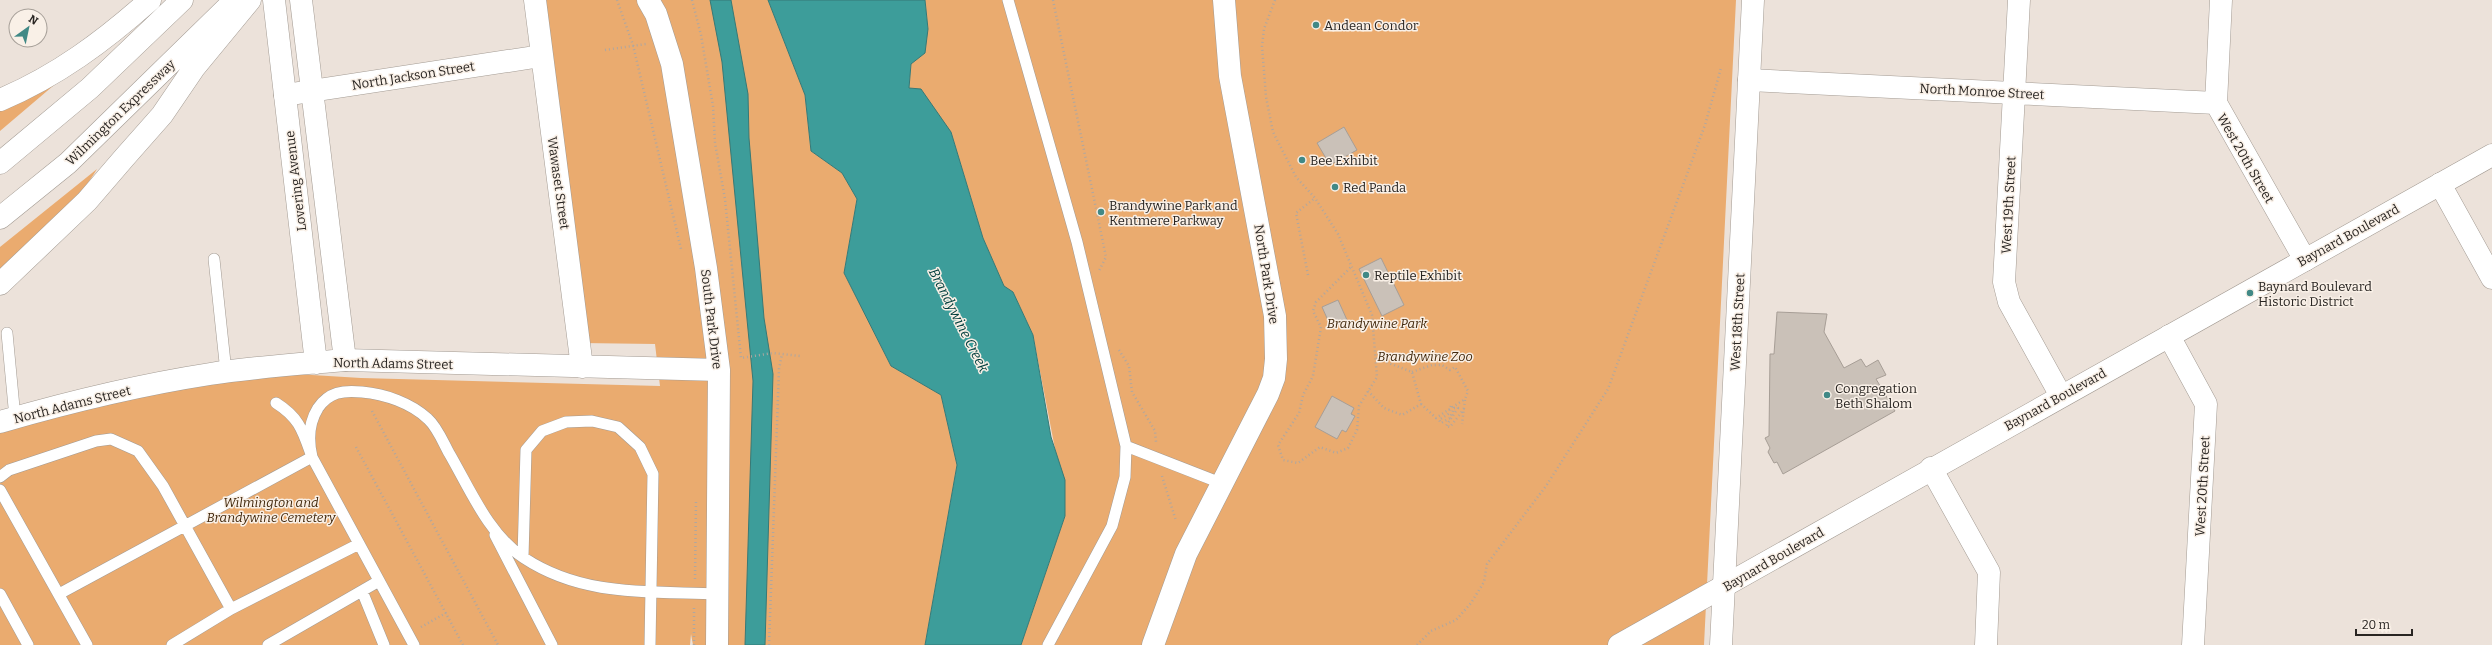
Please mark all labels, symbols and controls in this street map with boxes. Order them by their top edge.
north arrow [8,8,48,48]
text: N [26,12,41,28]
place label: Andean Condor [1324,18,1419,33]
marker: Andean Condor [1311,20,1321,30]
street label: Wilmington Expressway [63,56,178,168]
street label: North Jackson Street [351,58,476,93]
street label: North Monroe Street [1919,81,2045,102]
street label: West 20th Street [2214,111,2277,206]
street label: Lovering Avenue [282,130,309,232]
street label: Wawaset Street [545,136,572,231]
place label: Bee Exhibit [1310,153,1378,168]
marker: Bee Exhibit [1297,155,1307,165]
street label: West 19th Street [1998,155,2019,254]
place label: Red Panda [1343,180,1406,195]
marker: Red Panda [1330,182,1340,192]
place label: Brandywine Park and Kentmere Parkway [1109,198,1238,228]
street label: Baynard Boulevard [2295,201,2402,270]
marker: Brandywine Park and Kentmere Parkway [1096,207,1106,217]
street label: North Park Drive [1251,223,1282,325]
water label: Brandywine Creek [925,265,992,375]
street label: South Park Drive [698,268,725,370]
place label: Reptile Exhibit [1374,268,1462,283]
marker: Reptile Exhibit [1361,270,1371,280]
street label: West 18th Street [1727,272,1748,371]
place label: Baynard Boulevard Historic District [2258,279,2372,309]
marker: Baynard Boulevard Historic District [2245,288,2255,298]
park label: Brandywine Park [1327,316,1428,331]
park label: Brandywine Zoo [1377,349,1473,364]
street label: North Adams Street [333,355,453,372]
street label: Baynard Boulevard [2002,365,2109,434]
place label: Congregation Beth Shalom [1835,381,1918,411]
street label: North Adams Street [12,383,132,426]
marker: Congregation Beth Shalom [1822,390,1832,400]
street label: West 20th Street [2192,435,2213,537]
park label: Wilmington and Brandywine Cemetery [207,495,337,525]
street label: Baynard Boulevard [1720,524,1827,594]
scale bar [2356,611,2412,637]
text: 20 m [2362,618,2391,632]

